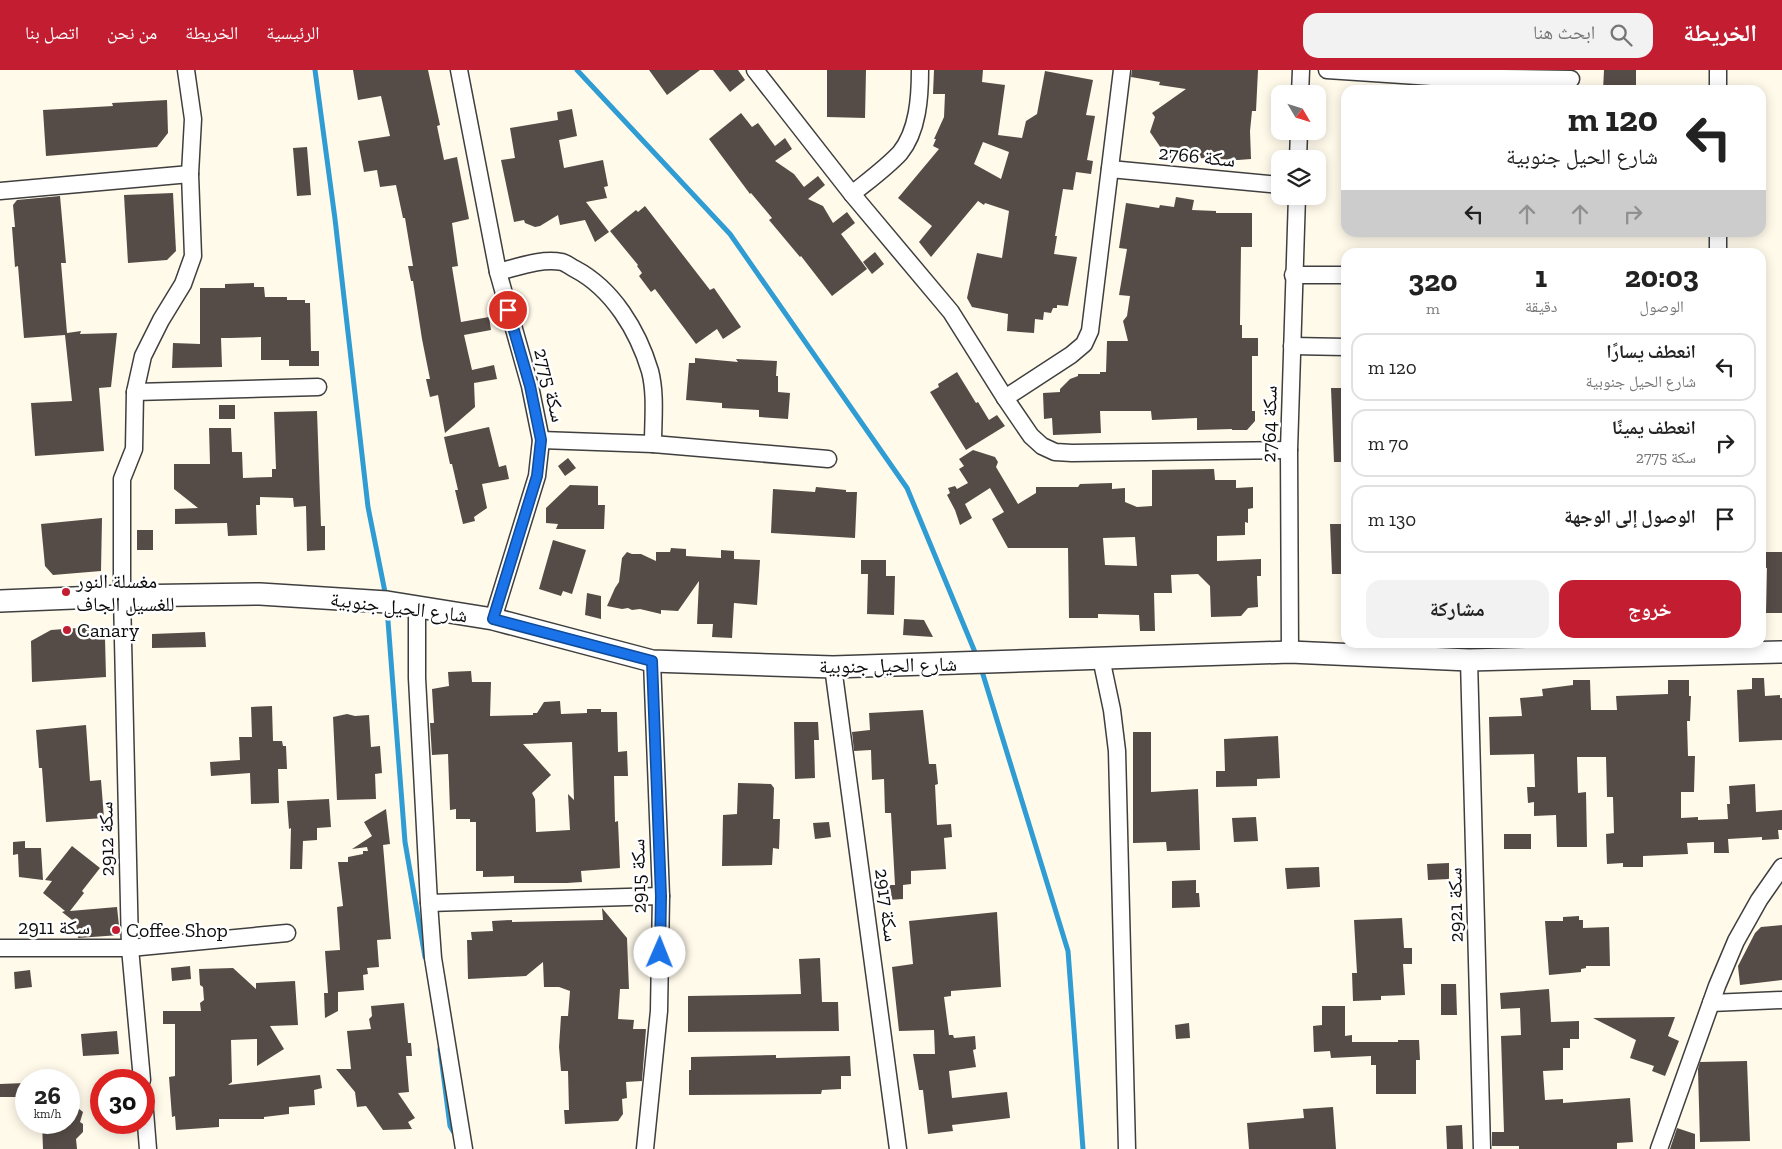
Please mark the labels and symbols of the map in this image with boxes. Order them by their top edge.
north arrow [1271,85,1326,140]
street label: سكة 2766 [1158,140,1236,172]
pin [487,289,529,331]
street label: سكة 2775 [529,346,571,424]
street label: سكة 2764 [1256,385,1282,463]
place label: مغسلة النور للغسيل الجاف [75,569,175,616]
marker: مغسلة النور للغسيل الجاف [60,586,72,598]
street label: شارع الحيل جنوبية [329,587,469,628]
place label: Canary [77,618,140,642]
marker: Canary [61,624,73,636]
street label: شارع الحيل جنوبية [819,652,957,679]
street label: سكة 2912 [93,801,119,877]
street label: سكة 2915 [625,838,651,914]
street label: سكة 2917 [870,867,904,943]
street label: سكة 2921 [1442,867,1468,943]
street label: سكة 2911 [18,915,90,939]
place label: Coffee Shop [126,918,228,942]
marker: Coffee Shop [110,924,122,936]
position arrow [633,926,685,978]
speed limit sign: 30 [90,1069,155,1134]

